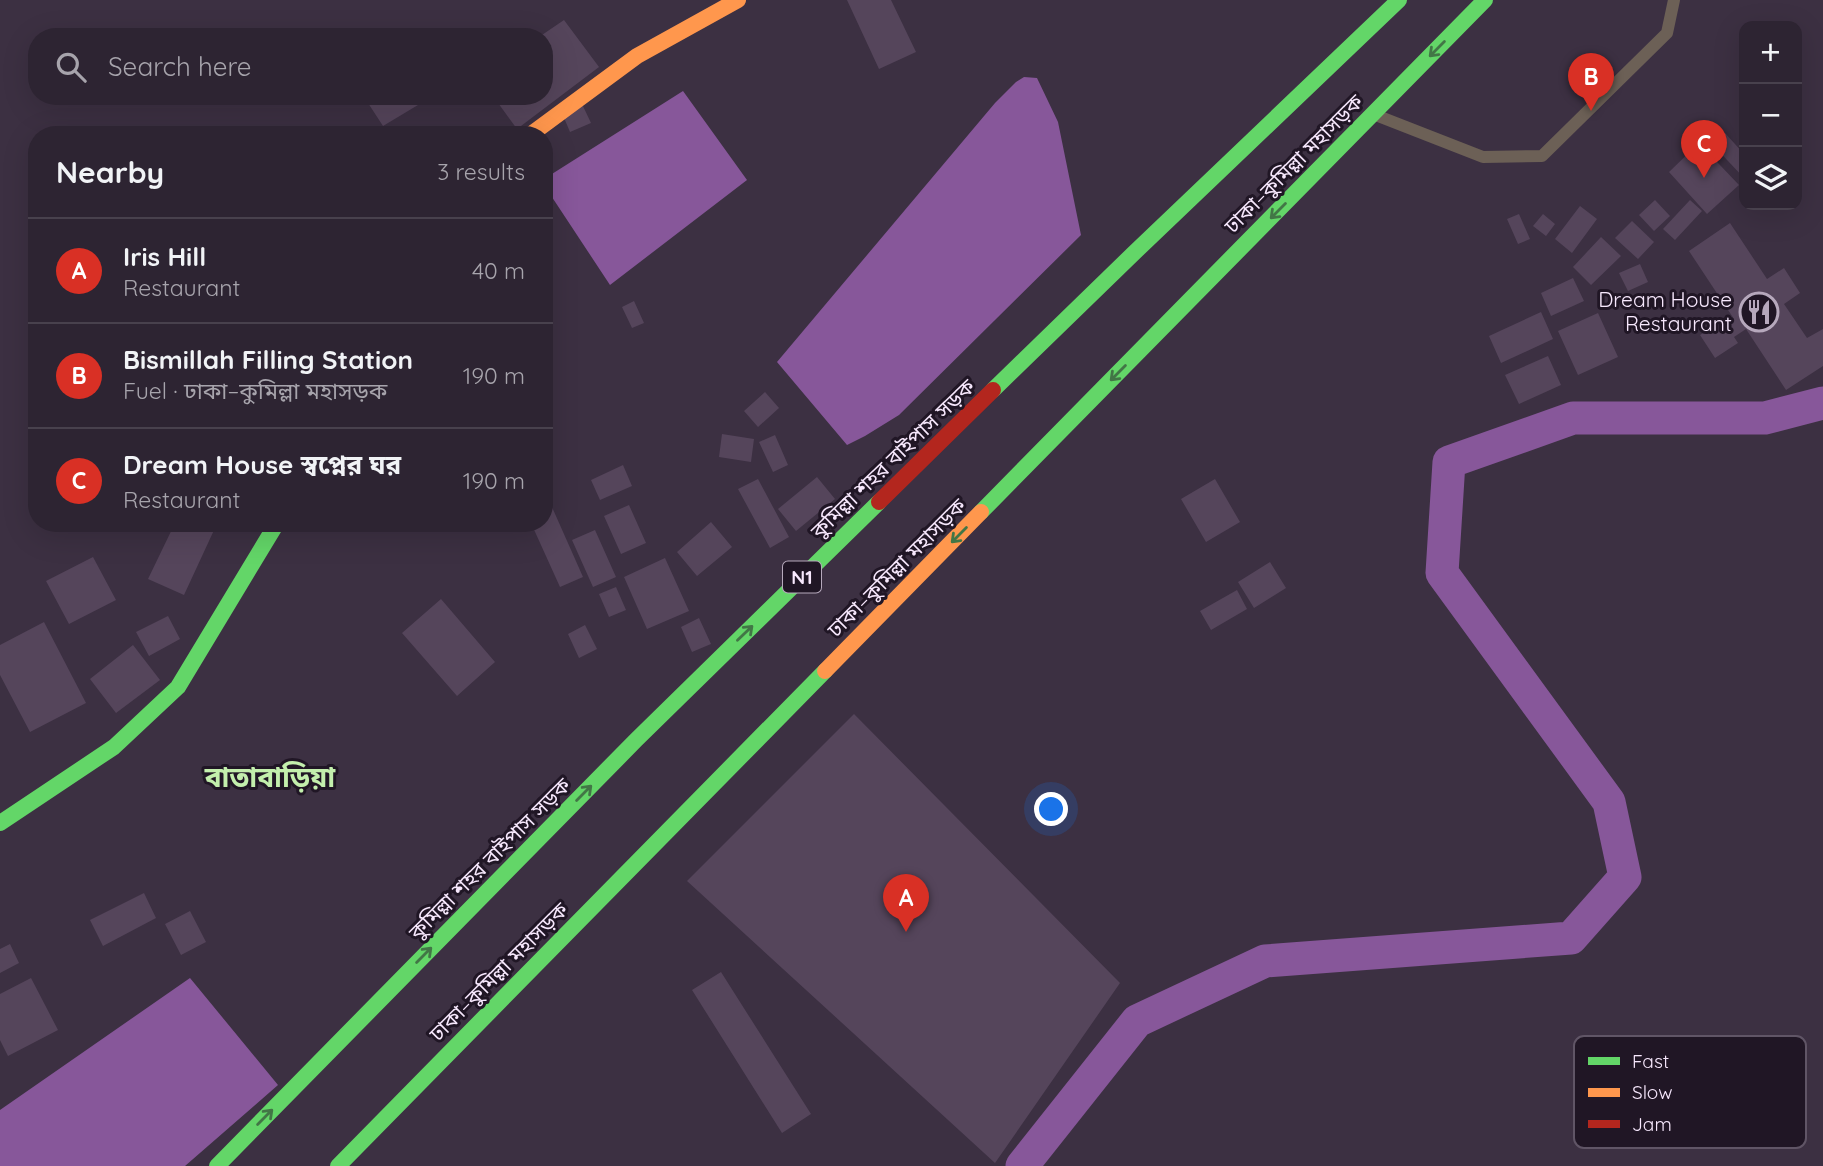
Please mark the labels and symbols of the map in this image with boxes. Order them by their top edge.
one-way arrow [1429,40,1446,57]
pin: B [1568,53,1614,111]
street label: ঢাকা–কুমিল্লা মহাসড়ক [1218,88,1369,239]
pin: C [1681,120,1727,178]
one-way arrow [1269,202,1286,219]
place label: Dream House Restaurant [1598,286,1732,336]
restaurant icon: Dream House Restaurant [1738,291,1780,333]
one-way arrow [1110,364,1127,381]
street label: কুমিল্লা শহর বাইপাস সড়ক [804,372,981,544]
street label: ঢাকা–কুমিল্লা মহাসড়ক [821,492,972,643]
one-way arrow [950,526,967,543]
road number: N1 [783,562,821,592]
one-way arrow [737,624,754,641]
district label: বাতাবাড়িয়া [204,759,336,794]
street label: কুমিল্লা শহর বাইপাস সড়ক [402,771,576,945]
one-way arrow [575,785,592,802]
your location [1034,792,1068,826]
pin: A [883,874,929,932]
street label: ঢাকা–কুমিল্লা মহাসড়ক [423,896,574,1047]
one-way arrow [416,947,433,964]
legend [1574,1036,1806,1148]
text: Fast [1632,1049,1669,1073]
text: Slow [1632,1080,1673,1104]
one-way arrow [256,1109,273,1126]
text: Jam [1632,1112,1672,1136]

